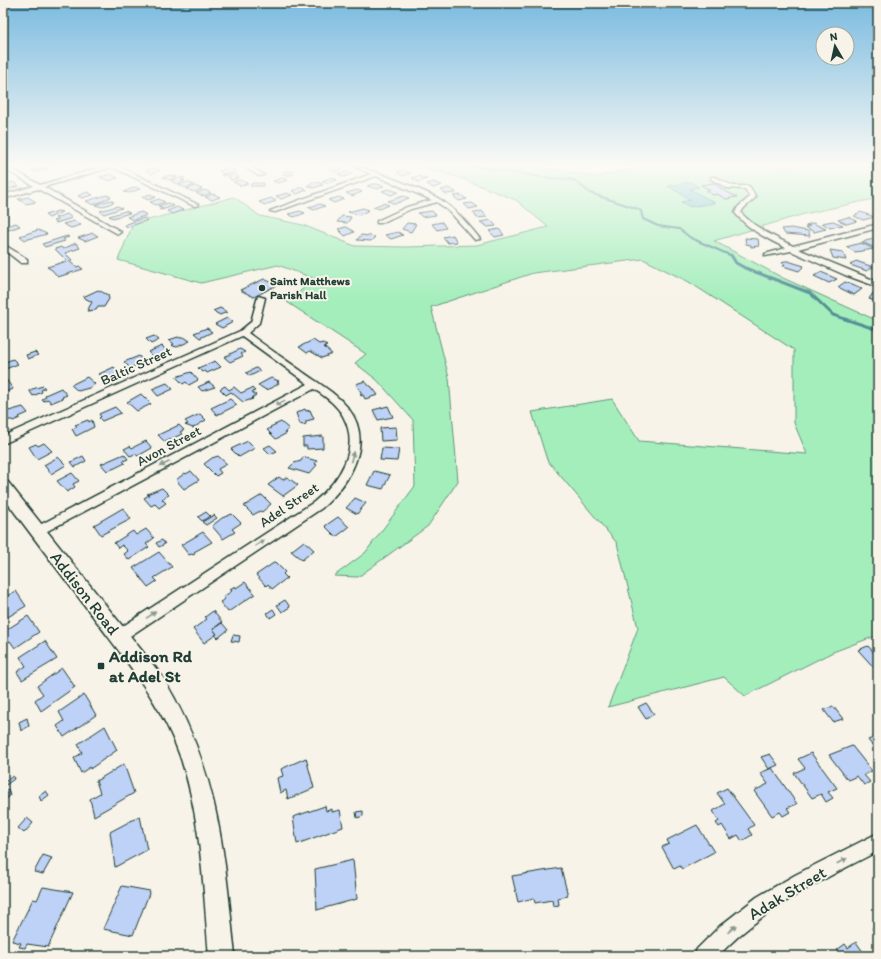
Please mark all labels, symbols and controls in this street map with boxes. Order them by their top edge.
north arrow [815,26,855,66]
text: N [829,30,838,44]
place label: Saint Matthews Parish Hall [270,274,351,302]
marker: Saint Matthews Parish Hall [257,283,267,293]
street label: Baltic Street [98,343,174,389]
one-way arrow [274,400,286,406]
street label: Avon Street [134,422,204,470]
one-way arrow [349,451,355,463]
one-way arrow [159,461,171,467]
street label: Adel Street [256,479,322,531]
one-way arrow [255,539,265,547]
street label: Addison Road [46,547,124,639]
one-way arrow [146,611,157,618]
place label: Addison Rd at Adel St [108,646,193,686]
marker: Addison Rd at Adel St [96,661,106,671]
one-way arrow [837,858,848,864]
street label: Adak Street [745,862,830,924]
one-way arrow [727,924,737,933]

